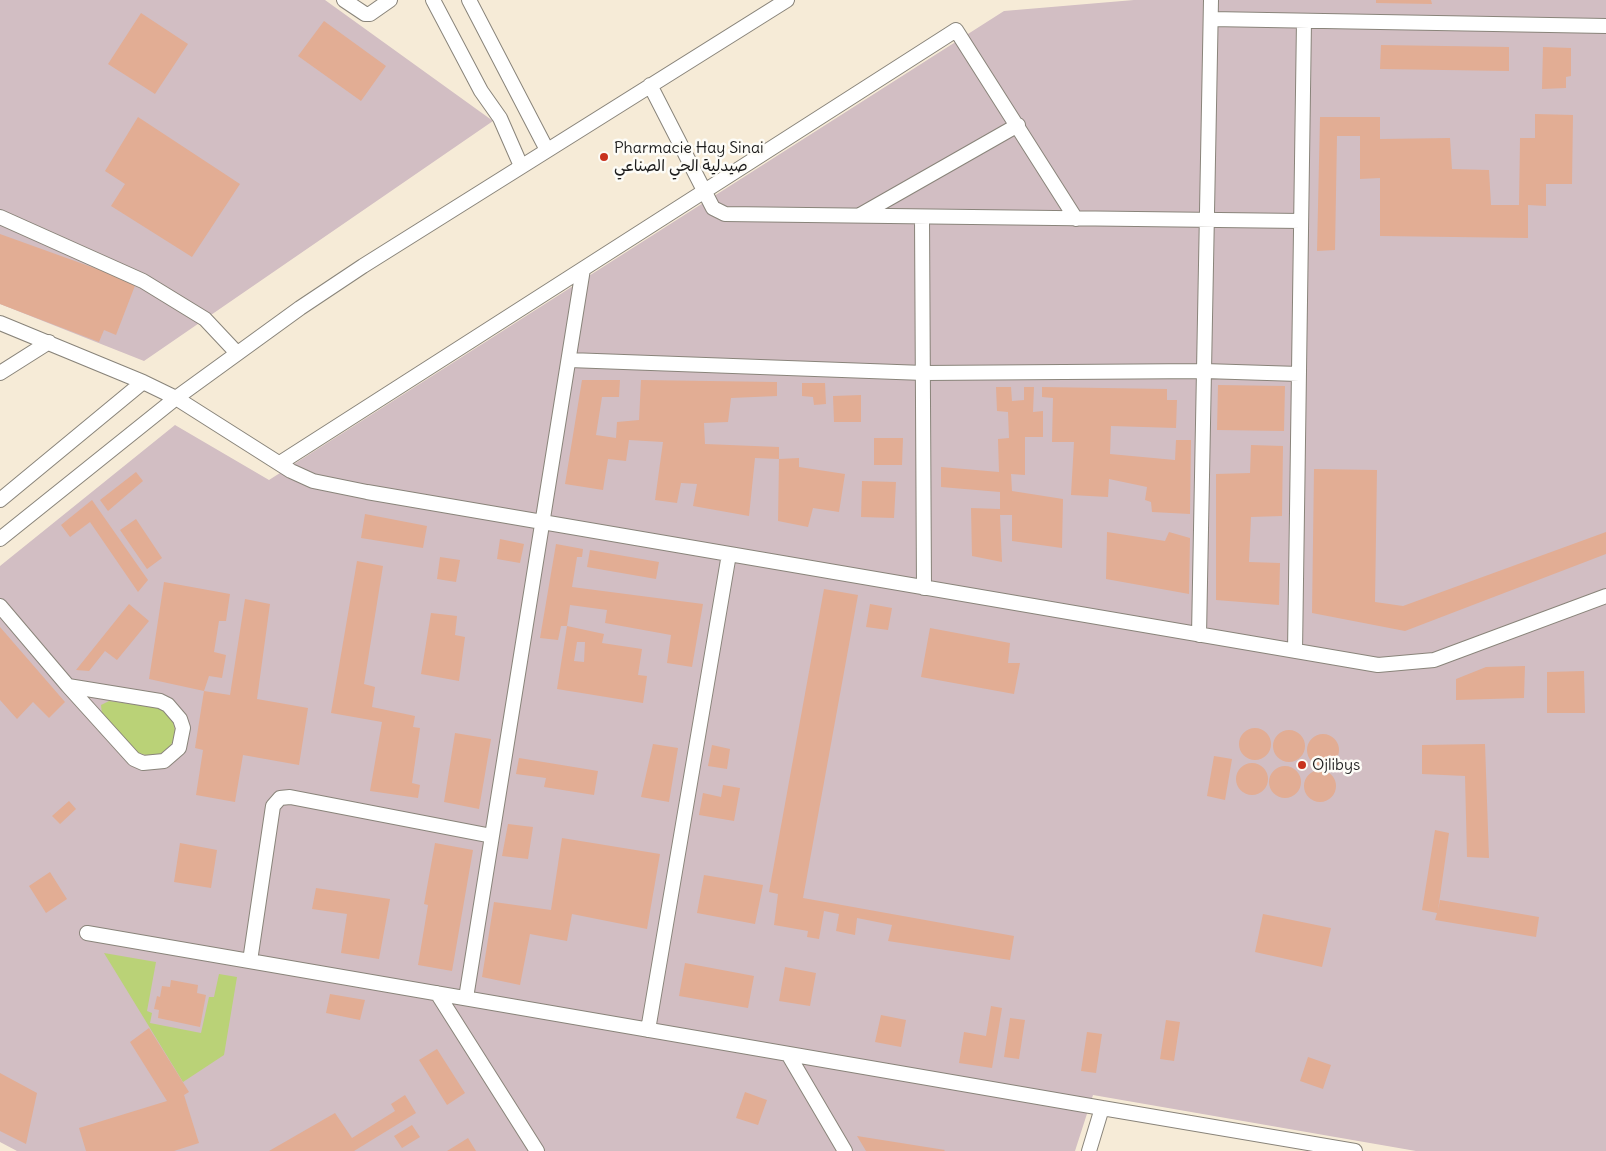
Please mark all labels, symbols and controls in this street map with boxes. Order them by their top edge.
place label: Pharmacie Hay Sinai صيدلية الحي الصناعي [614,138,764,176]
marker: Pharmacie Hay Sinai صيدلية الحي الصناعي [598,151,610,163]
place label: Ojlibys [1312,755,1360,775]
marker: Ojlibys [1296,759,1308,771]

